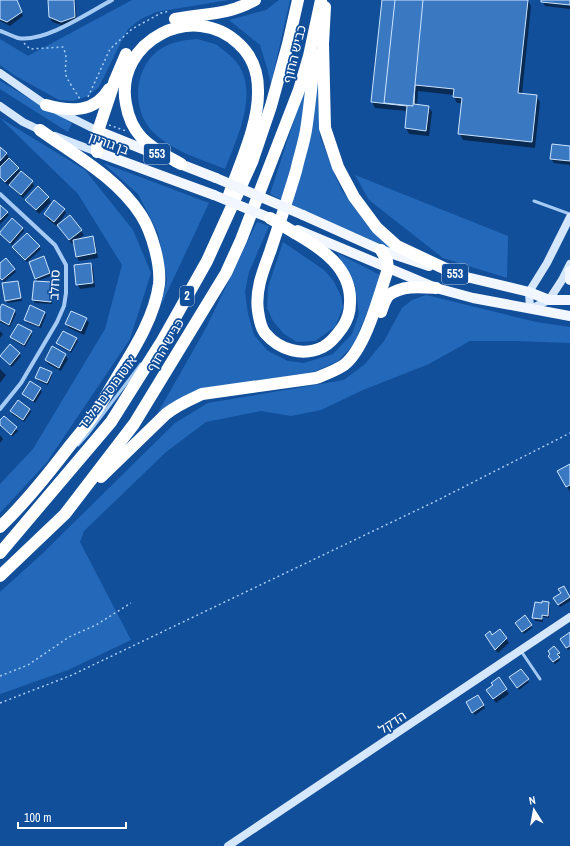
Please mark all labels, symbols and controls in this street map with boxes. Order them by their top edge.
street label: כביש החוף [279,23,310,85]
street label: בן גוריון [86,128,132,159]
road number: 553 [144,144,170,164]
road number: 553 [442,264,468,284]
street label: סחלב [45,269,64,301]
road number: 2 [180,286,194,306]
street label: כביש החוף [143,315,188,375]
street label: אוטובוסים בלבד [74,352,140,432]
street label: הדקל [375,707,410,738]
north arrow [514,790,554,830]
text: N [528,793,537,808]
scale bar [18,804,126,830]
text: 100 m [24,810,51,826]

